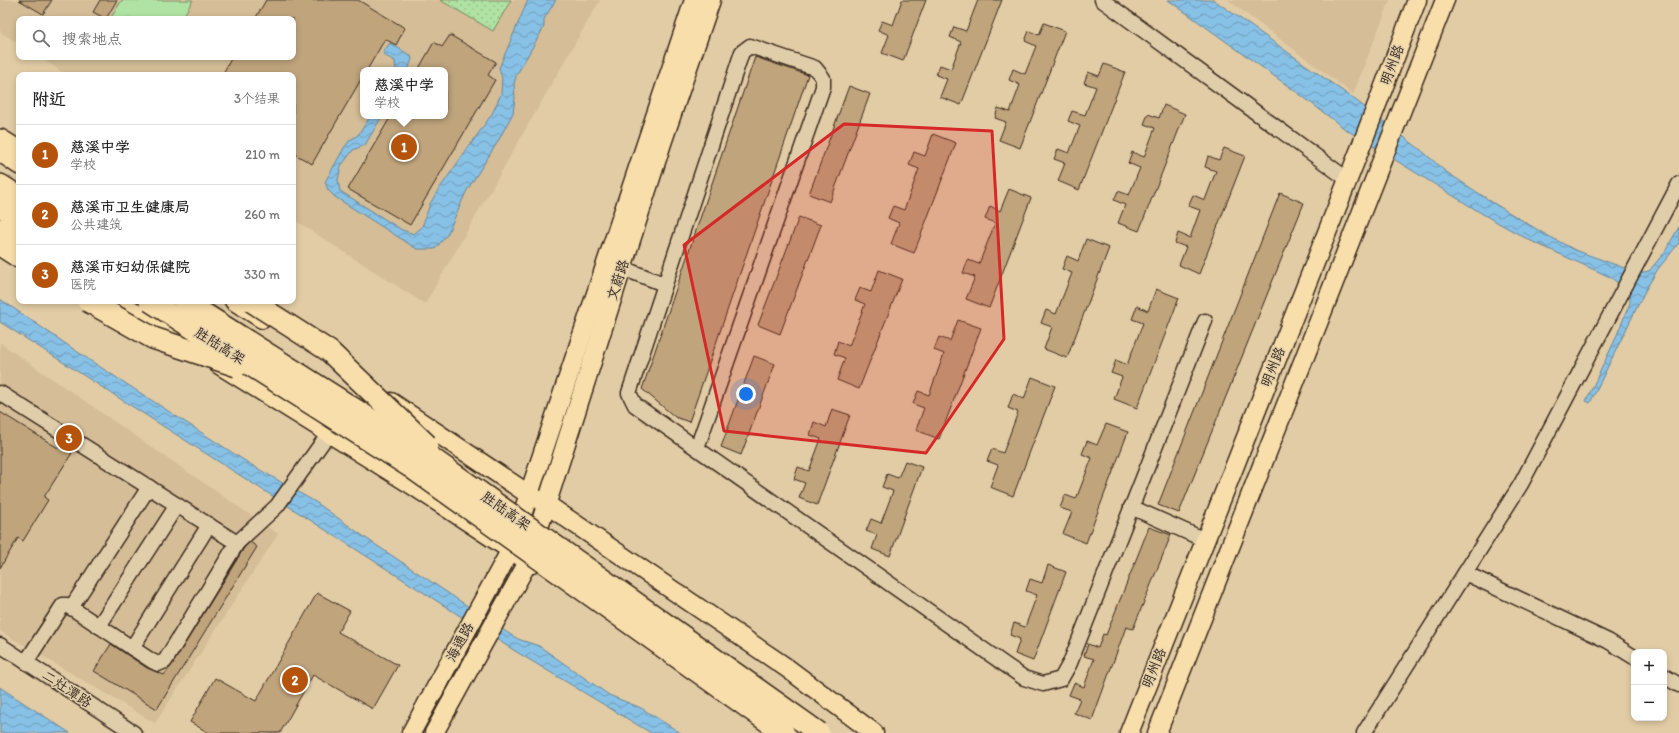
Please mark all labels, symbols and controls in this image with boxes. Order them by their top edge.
search box [16,16,296,60]
icon: search [30,27,52,49]
text: 搜索地点 [62,30,122,48]
street label: 明州路 [1377,42,1407,88]
popup [360,67,448,119]
text: 慈溪中学 [374,76,434,94]
text: 附近 [32,89,66,109]
text: 3个结果 [234,91,280,106]
text: 学校 [374,95,400,110]
pin: 1 [391,132,417,162]
text: 慈溪中学 [70,138,130,156]
text: 1 [42,147,48,162]
text: 210 m [245,147,280,162]
text: 学校 [70,157,96,172]
text: 慈溪市卫生健康局 [70,198,190,216]
text: 2 [42,207,48,222]
text: 260 m [244,207,280,222]
text: 公共建筑 [70,217,122,232]
street label: 文蔚路 [603,257,633,303]
text: 慈溪市妇幼保健院 [70,258,190,276]
text: 3 [41,267,49,282]
text: 330 m [244,267,280,282]
text: 医院 [70,277,96,292]
street label: 胜陆高架 [192,324,248,368]
street label: 明州路 [1257,344,1289,390]
your location [736,384,756,404]
pin: 3 [56,423,82,453]
street label: 胜陆高架 [478,488,534,534]
street label: 海通路 [443,619,477,665]
street label: 明州路 [1138,645,1170,691]
map controls [1631,649,1667,721]
button: + [1631,649,1667,685]
pin: 2 [282,665,308,695]
street label: 二灶潭路 [39,667,95,711]
button: − [1631,685,1667,721]

